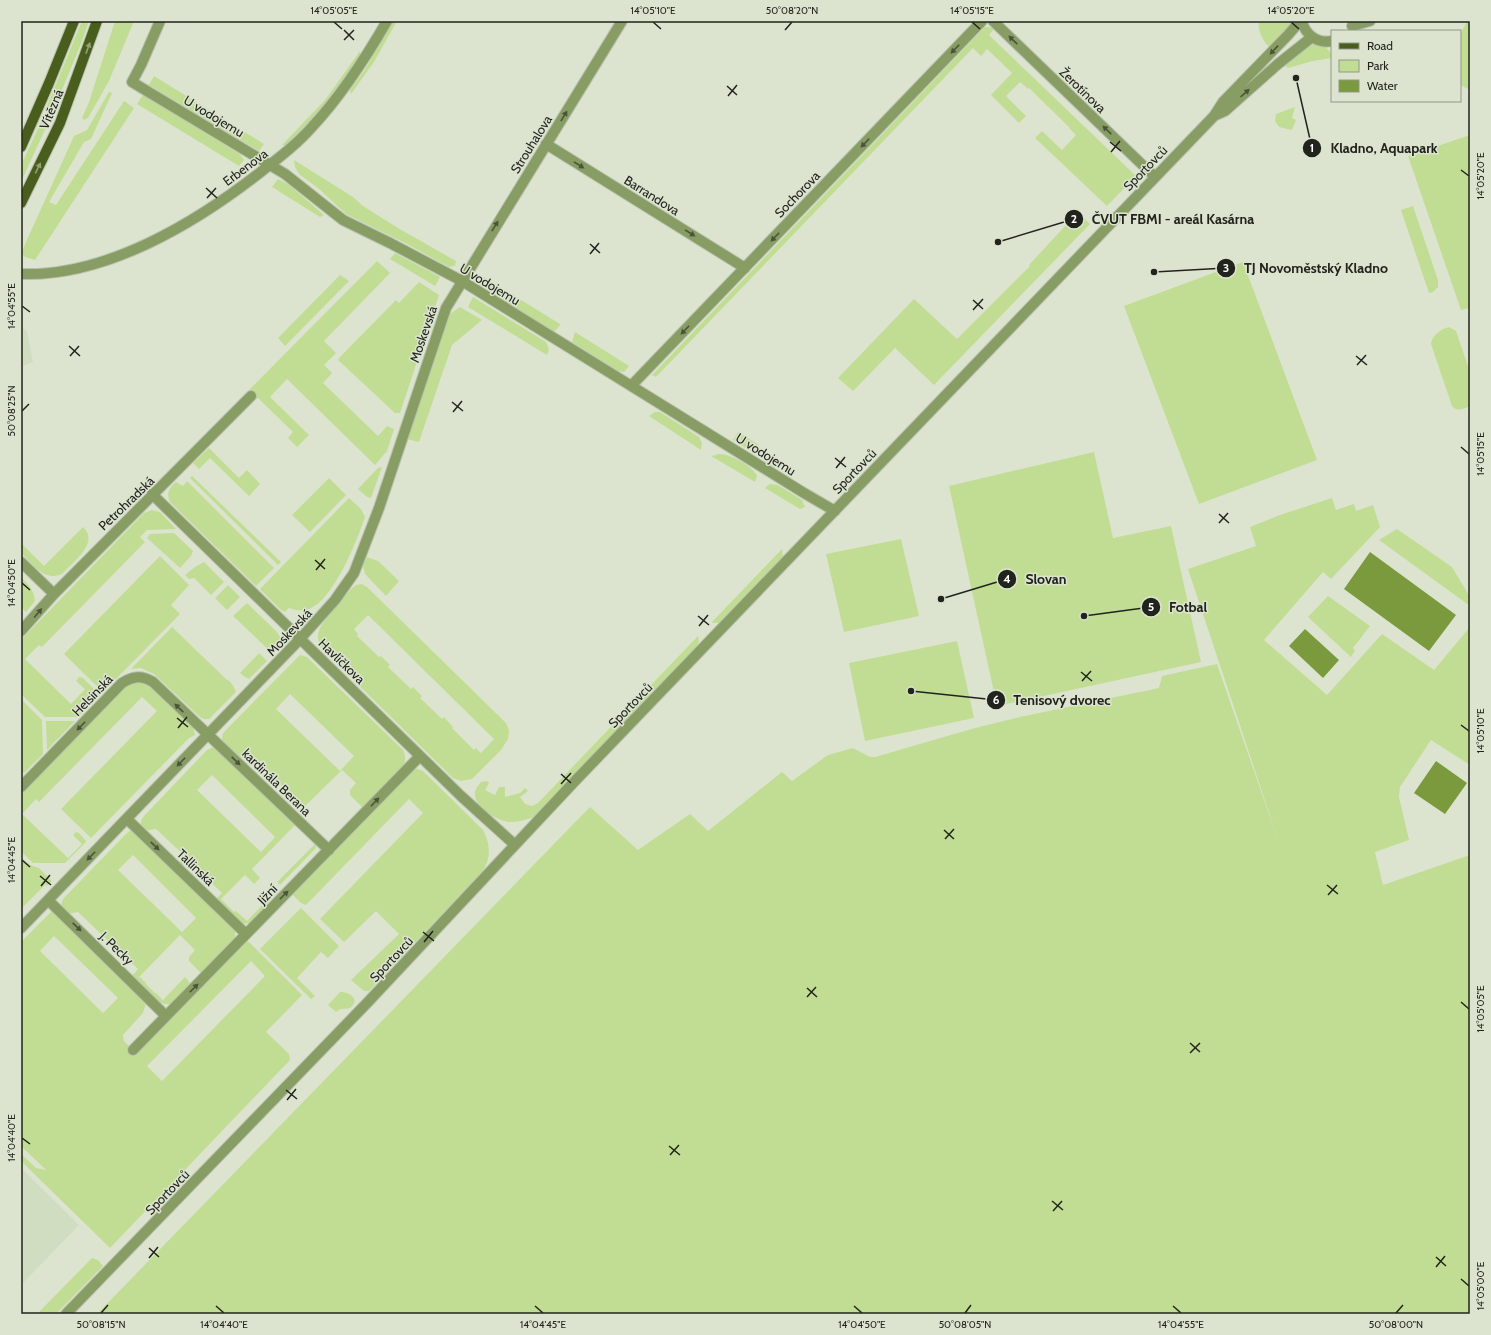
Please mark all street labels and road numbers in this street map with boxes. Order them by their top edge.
street label: Žerotínova [1056,63,1111,117]
street label: Vítězná [35,86,67,131]
street label: U vodojemu [180,92,247,141]
street label: Strouhalova [507,111,556,176]
street label: Sportovců [1120,142,1170,194]
street label: Erbenova [219,145,271,189]
street label: Sochorova [771,167,824,221]
street label: Barrandova [621,172,683,219]
street label: U vodojemu [456,260,523,309]
street label: Moskevská [406,303,440,364]
street label: U vodojemu [732,429,799,480]
street label: Sportovců [829,445,879,497]
street label: Petrohradská [95,472,158,534]
street label: Moskevská [263,604,315,659]
street label: Havlíčkova [315,635,369,688]
street label: Helsinská [68,670,116,719]
street label: Sportovců [605,679,655,731]
street label: kardinála Berana [239,745,315,819]
street label: Tallinská [174,845,219,889]
street label: Jižní [253,880,281,908]
street label: J. Pecky [96,927,138,968]
street label: Sportovců [366,933,416,985]
street label: Sportovců [142,1166,192,1218]

